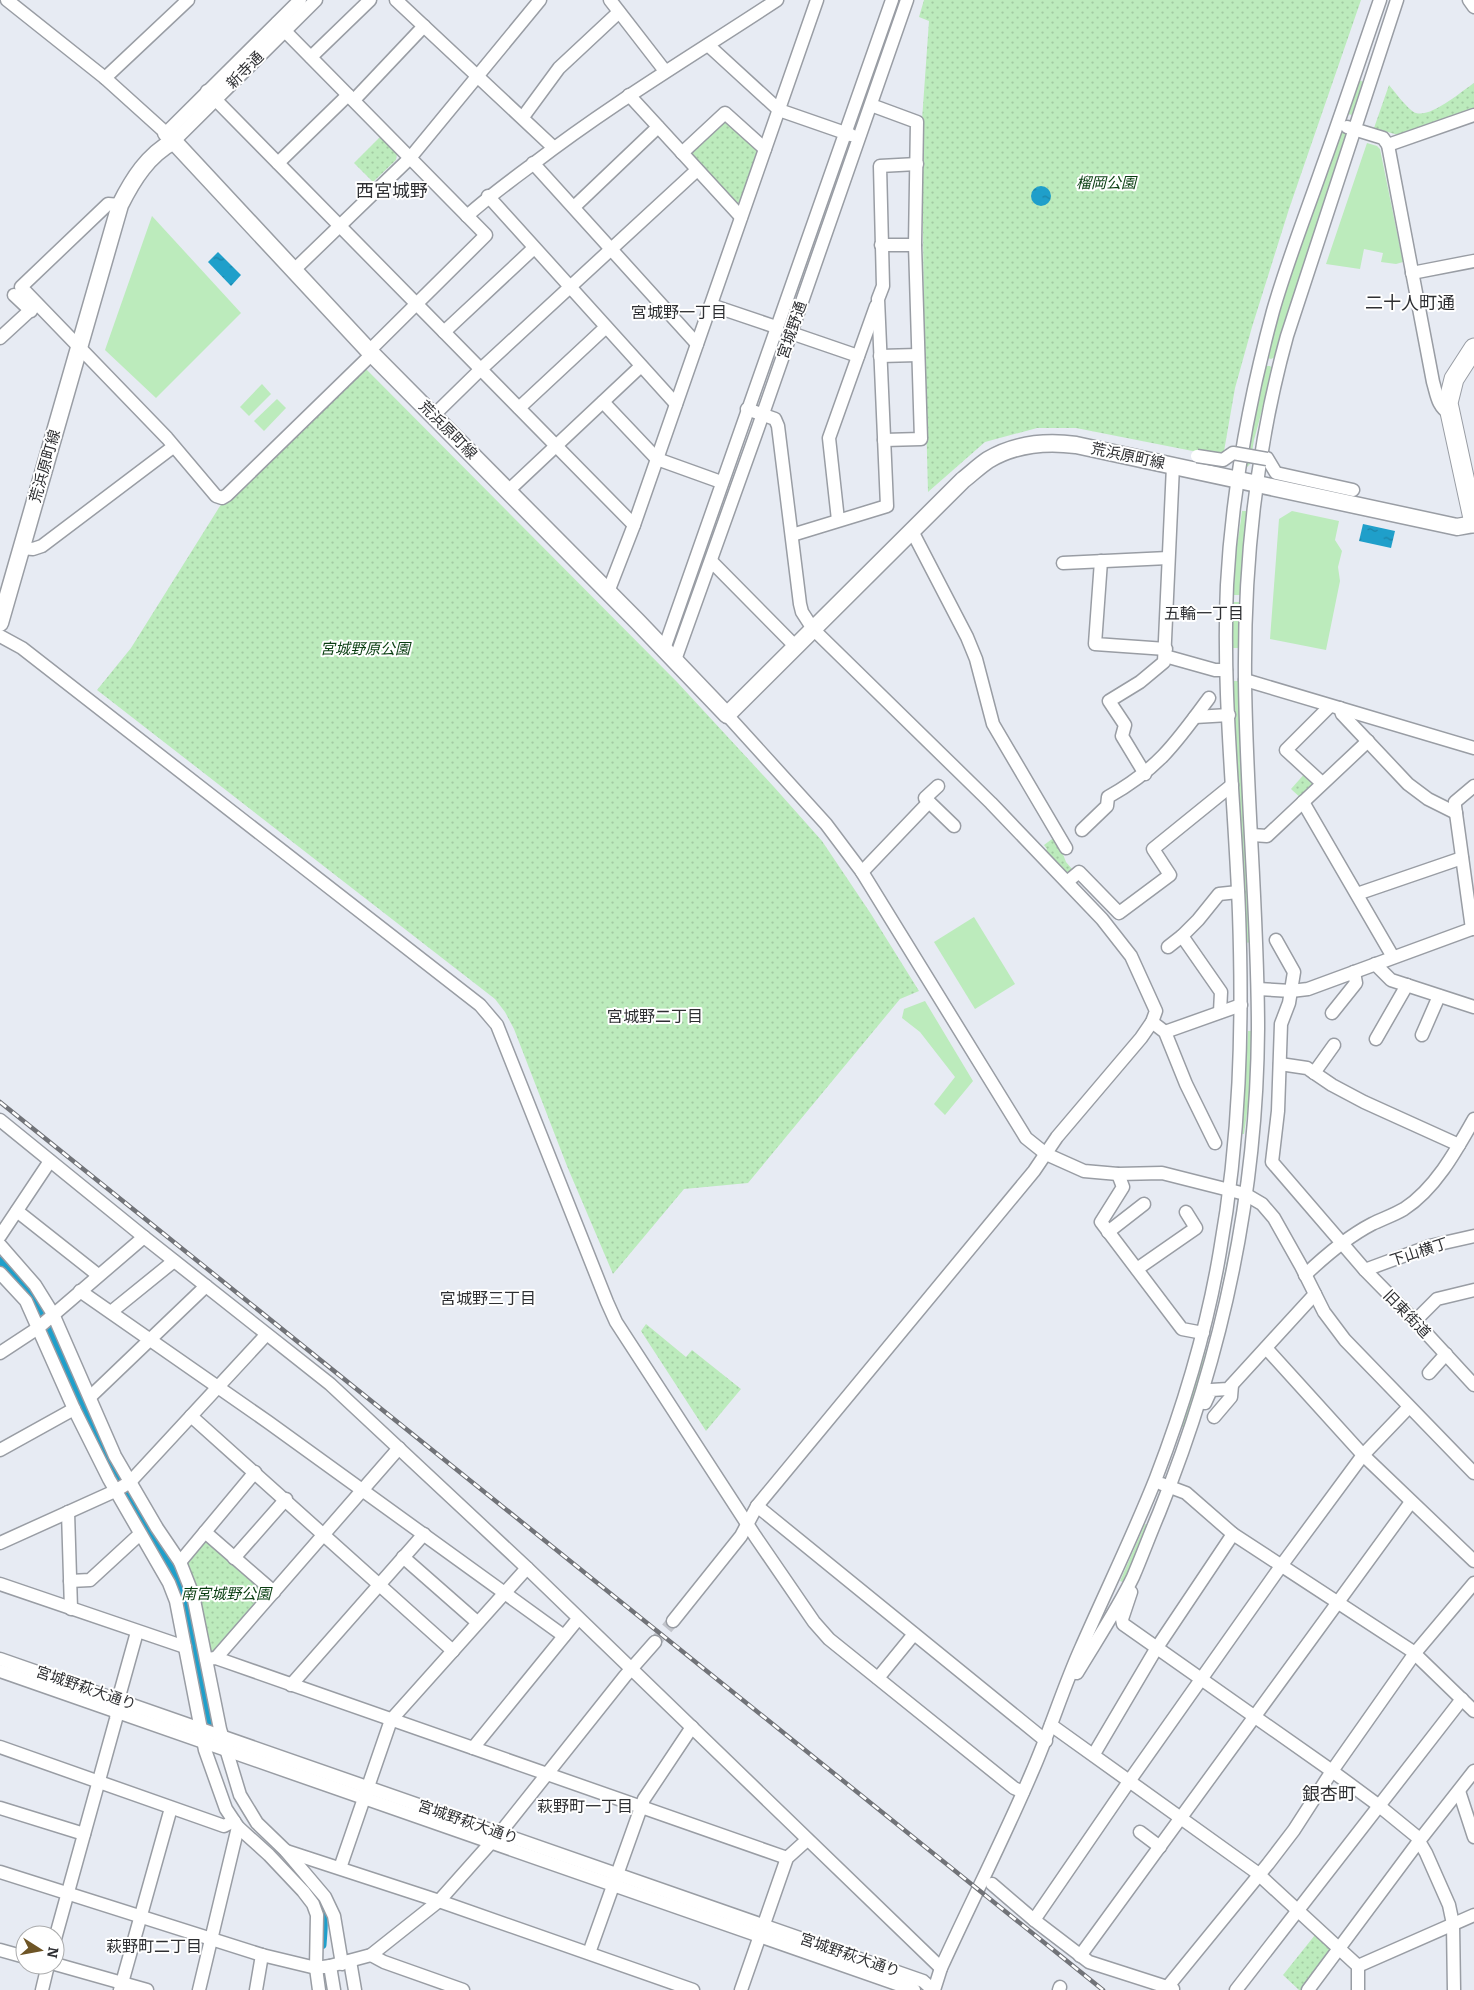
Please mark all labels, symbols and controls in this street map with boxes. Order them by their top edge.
street label: 新寺通 [223,48,267,92]
park label: 榴岡公園 [1076,174,1138,192]
district label: 西宮城野 [356,180,428,202]
district label: 二十人町通 [1365,292,1455,314]
street label: 宮城野通 [774,299,810,361]
district label: 宮城野一丁目 [631,303,727,322]
street label: 荒浜原町線 [415,397,481,463]
street label: 荒浜原町線 [26,427,64,505]
street label: 荒浜原町線 [1089,439,1167,473]
district label: 五輪一丁目 [1164,604,1244,623]
park label: 宮城野原公園 [320,640,412,658]
district label: 宮城野二丁目 [607,1007,703,1026]
street label: 下山横丁 [1388,1234,1450,1270]
street label: 旧東街道 [1380,1286,1434,1342]
district label: 宮城野三丁目 [440,1289,536,1308]
park label: 南宮城野公園 [181,1585,273,1603]
street label: 宮城野萩大通り [33,1662,139,1714]
district label: 銀杏町 [1302,1783,1356,1805]
street label: 宮城野萩大通り [415,1796,521,1848]
district label: 萩野町一丁目 [537,1797,633,1816]
north arrow [15,1925,65,1975]
street label: 宮城野萩大通り [797,1929,903,1981]
district label: 萩野町二丁目 [106,1937,202,1956]
text: N [43,1945,62,1959]

